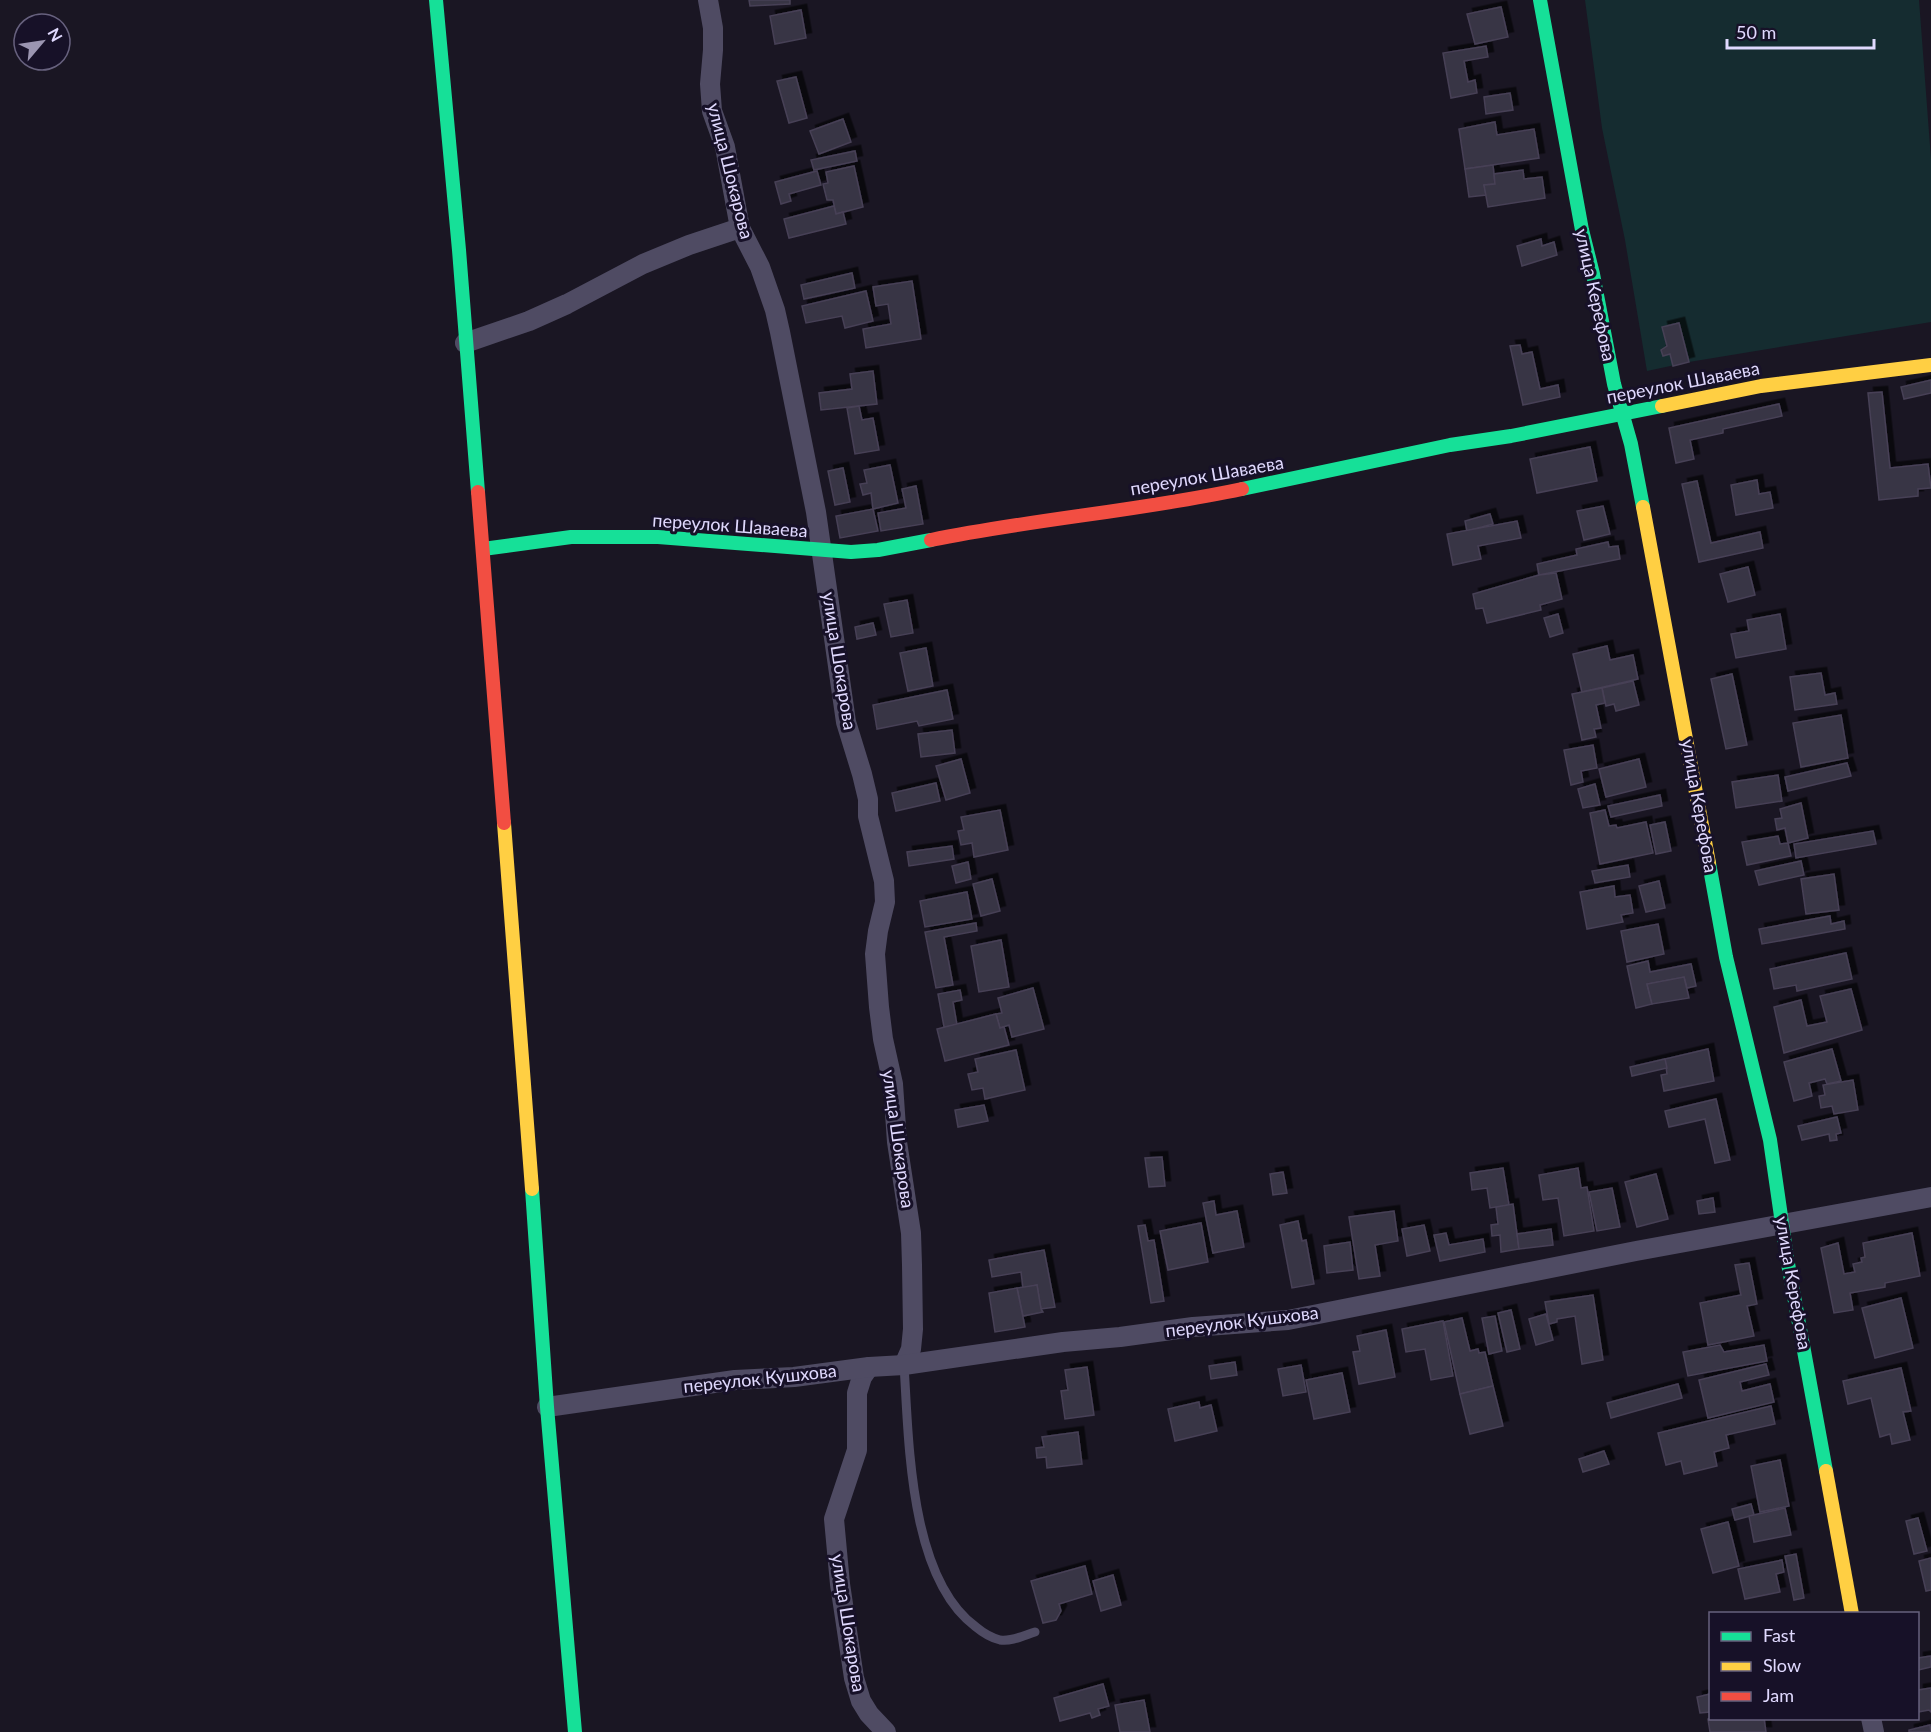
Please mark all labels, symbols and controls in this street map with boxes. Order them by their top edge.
north arrow [12,12,72,72]
scale bar [1727,12,1874,50]
text: 50 m [1736,21,1776,43]
text: N [44,24,67,44]
street label: улица Шокарова [703,100,759,241]
street label: улица Керефова [1571,226,1621,363]
street label: переулок Шаваева [1604,356,1761,408]
street label: переулок Шаваева [1128,451,1285,499]
street label: переулок Шаваева [652,509,808,541]
street label: улица Шокарова [818,590,862,731]
street label: улица Керефова [1677,737,1723,874]
street label: улица Шокарова [878,1068,920,1209]
street label: улица Керефова [1771,1214,1817,1351]
street label: переулок Кушхова [1164,1301,1320,1341]
street label: переулок Кушхова [682,1359,838,1397]
street label: улица Шокарова [827,1552,871,1693]
legend [1709,1612,1919,1720]
text: Fast [1763,1624,1796,1646]
text: Slow [1763,1654,1801,1676]
text: Jam [1763,1684,1794,1706]

